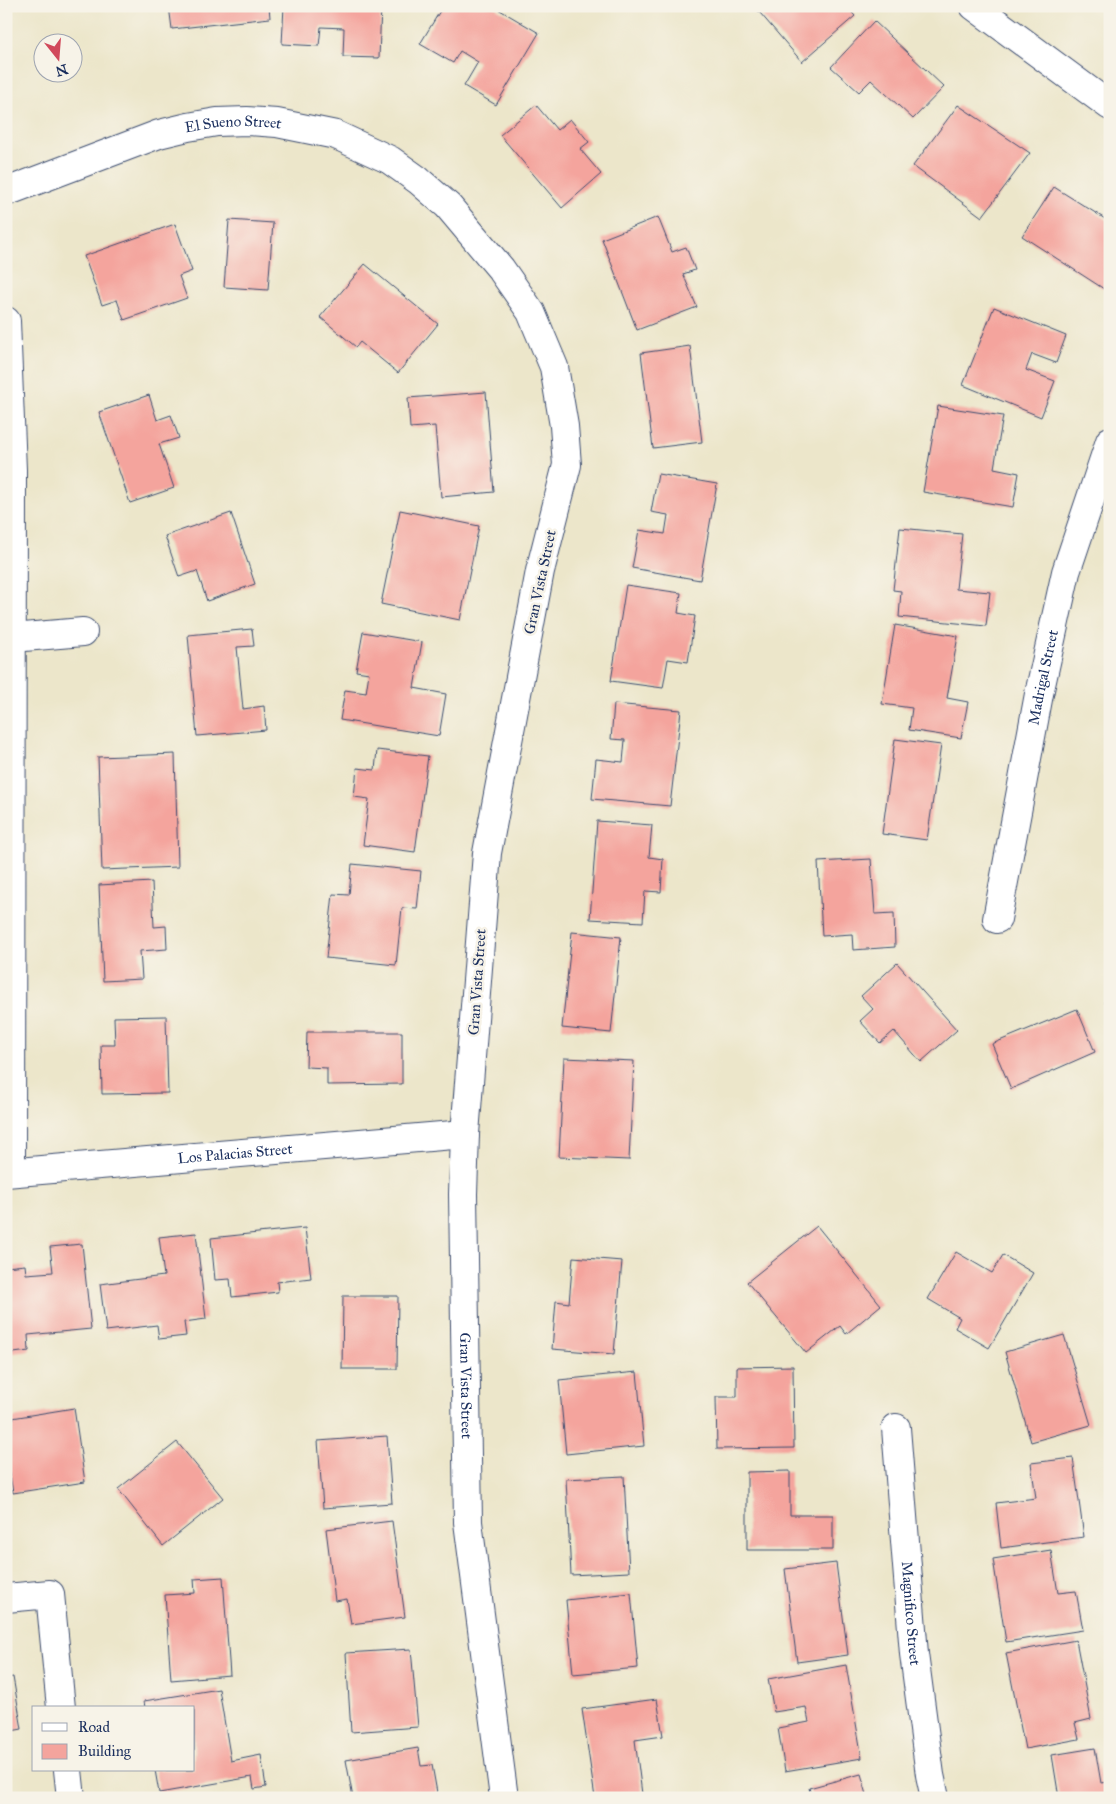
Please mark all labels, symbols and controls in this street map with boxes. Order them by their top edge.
north arrow [32,32,82,82]
text: N [53,60,70,80]
street label: El Sueno Street [183,112,284,136]
street label: Gran Vista Street [520,527,560,636]
street label: Madrigal Street [1024,627,1062,727]
street label: Gran Vista Street [464,928,490,1036]
street label: Los Palacias Street [177,1140,294,1167]
street label: Gran Vista Street [456,1332,476,1440]
street label: Magnifico Street [898,1561,925,1667]
legend [32,1706,195,1772]
text: Road [78,1718,110,1736]
text: Building [78,1742,132,1760]

